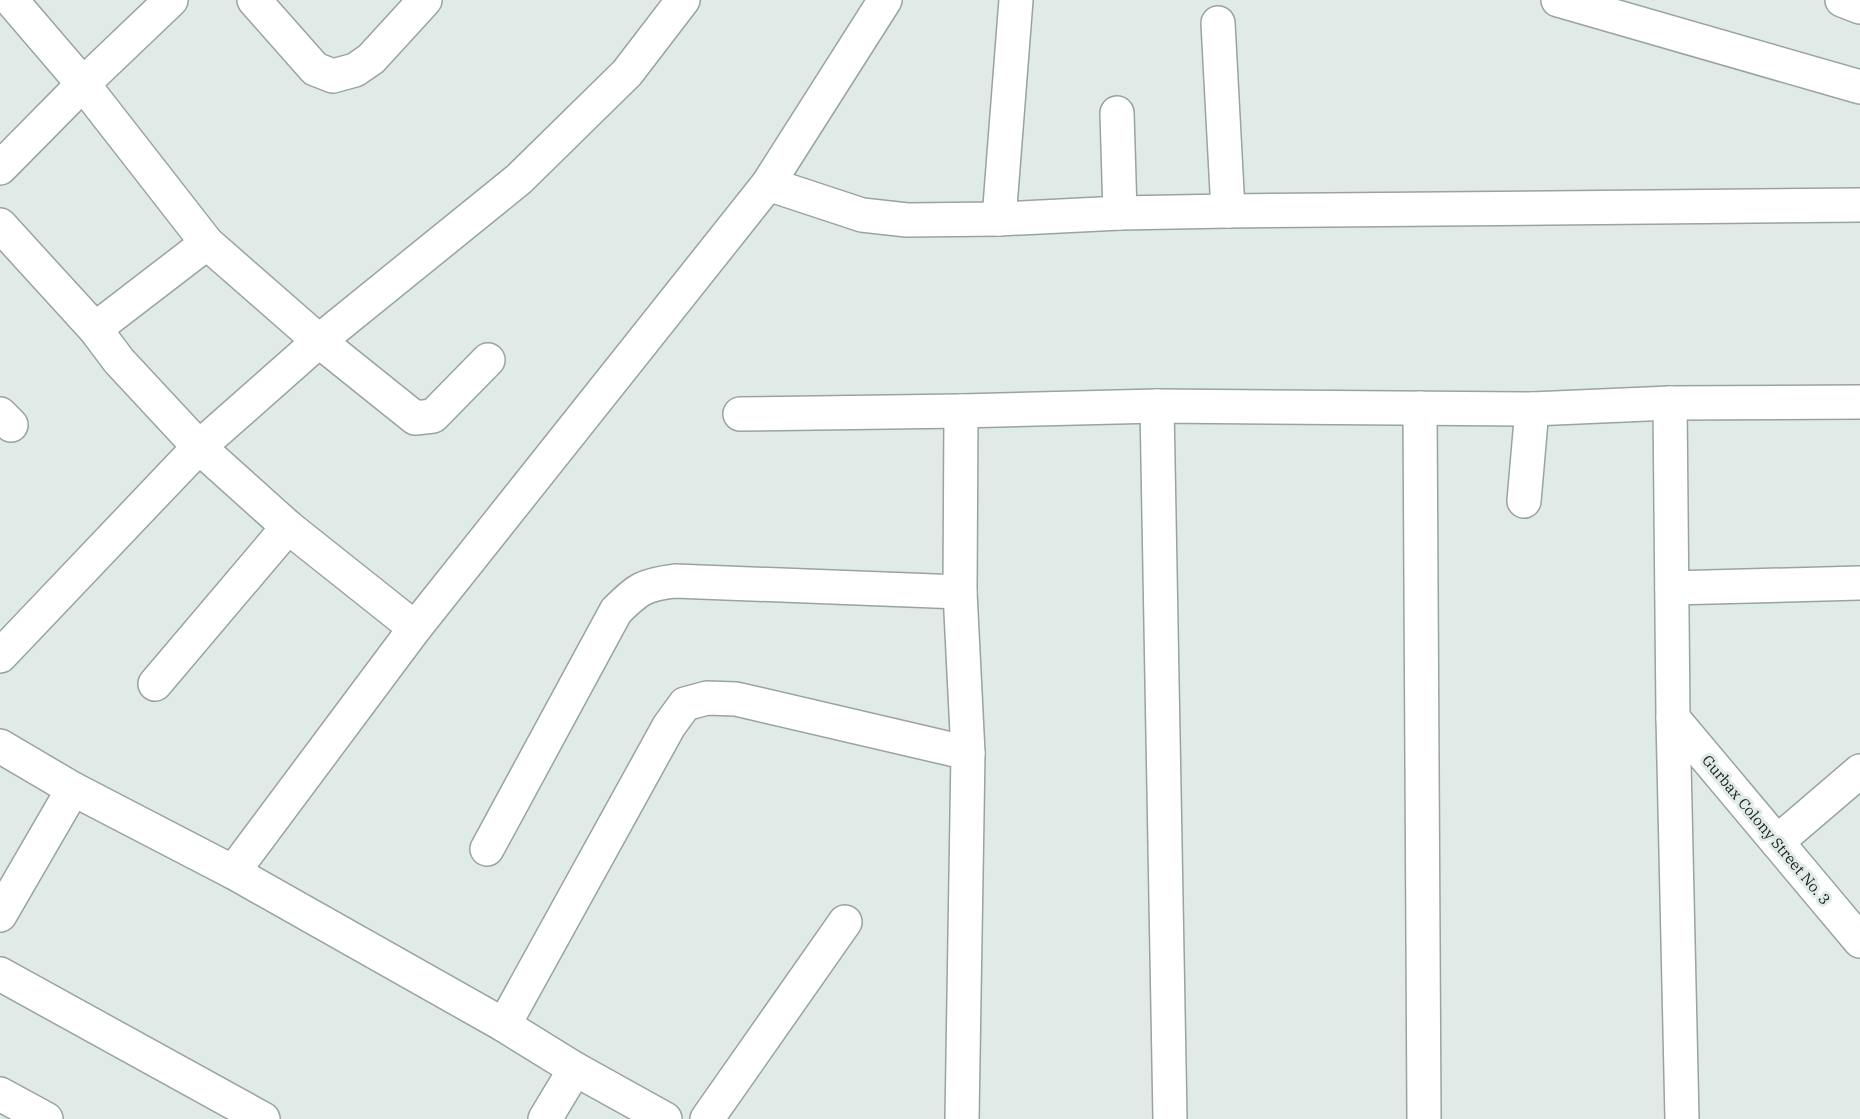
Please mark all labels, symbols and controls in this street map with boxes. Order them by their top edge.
street label: Gurbax Colony Street No. 3 [1698,751,1835,908]

